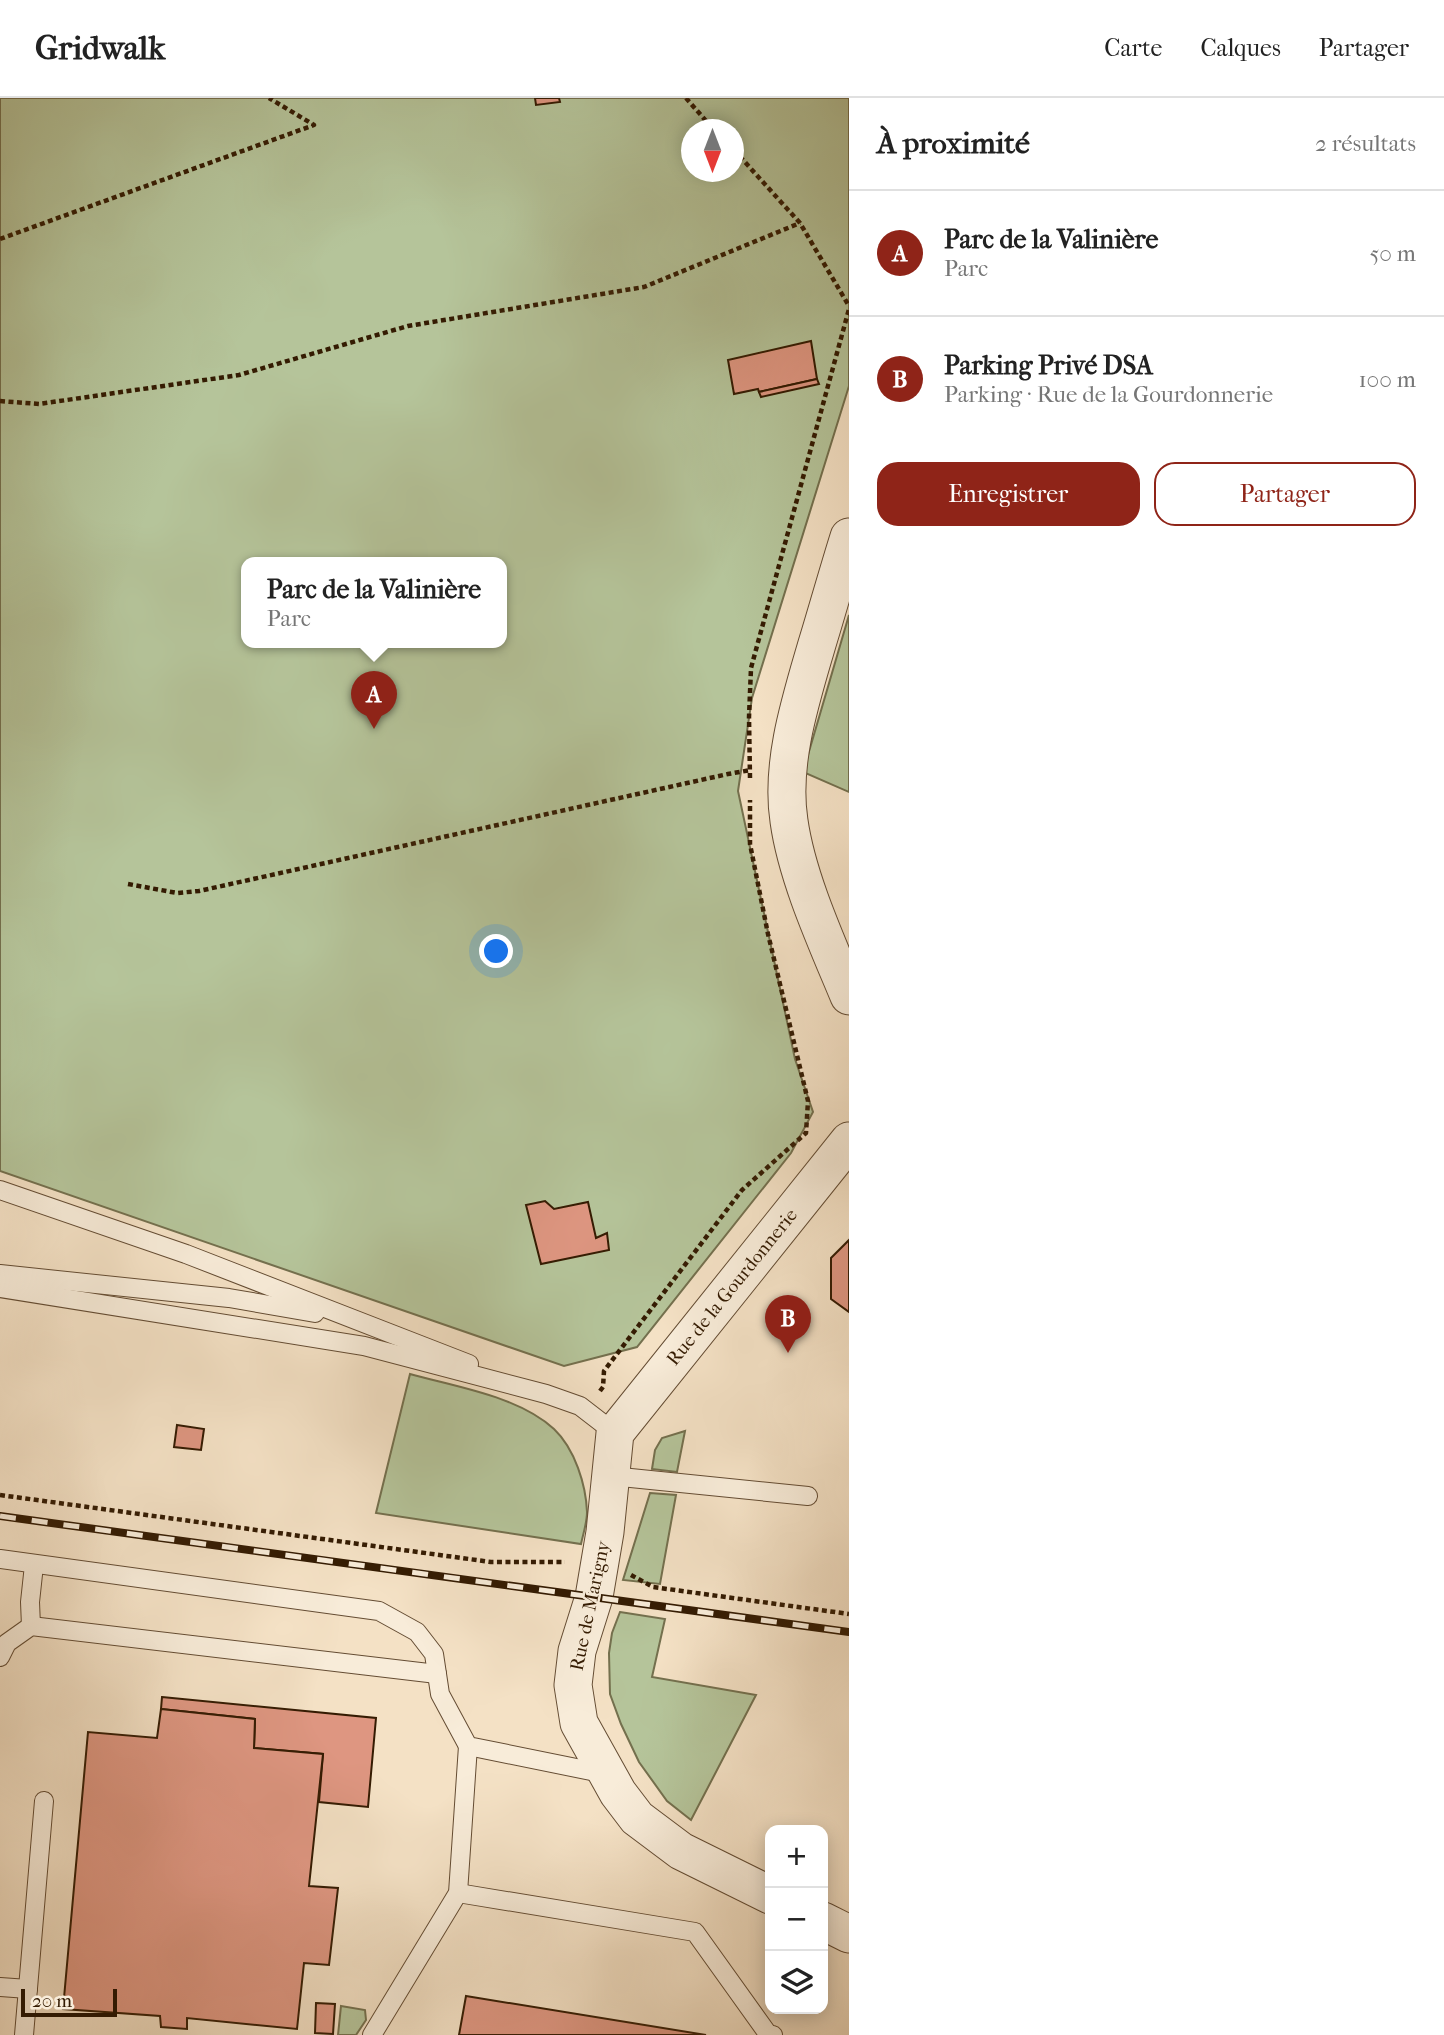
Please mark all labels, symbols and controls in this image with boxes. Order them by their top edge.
text: Gridwalk [35,29,165,68]
text: Carte [1104,34,1162,62]
text: Calques [1200,34,1281,62]
text: Partager [1319,34,1409,62]
north arrow [681,119,744,182]
text: À proximité [877,126,1030,161]
text: 2 résultats [1315,130,1416,157]
text: Parc de la Valinière [944,224,1158,255]
text: A [893,240,907,267]
text: 50 m [1369,240,1416,267]
text: Parc [944,255,988,282]
text: Parking Privé DSA [944,350,1153,381]
text: B [893,366,907,393]
text: 100 m [1358,366,1416,393]
text: Parking · Rue de la Gourdonnerie [944,381,1273,408]
button: Enregistrer [877,462,1140,526]
button: Partager [1154,462,1416,526]
popup [241,557,507,648]
text: Parc de la Valinière [267,574,481,605]
text: Parc [267,605,311,632]
pin: A [351,671,397,729]
your location [479,934,513,968]
street label: Rue de la Gourdonnerie [662,1204,802,1370]
pin: B [765,1295,811,1353]
street label: Rue de Marigny [566,1538,615,1673]
map controls [765,1825,828,2014]
button: + [765,1825,828,1888]
button: − [765,1888,828,1951]
button: layers [765,1951,828,2014]
scale bar [21,1986,117,2018]
text: 20 m [32,1990,72,2012]

